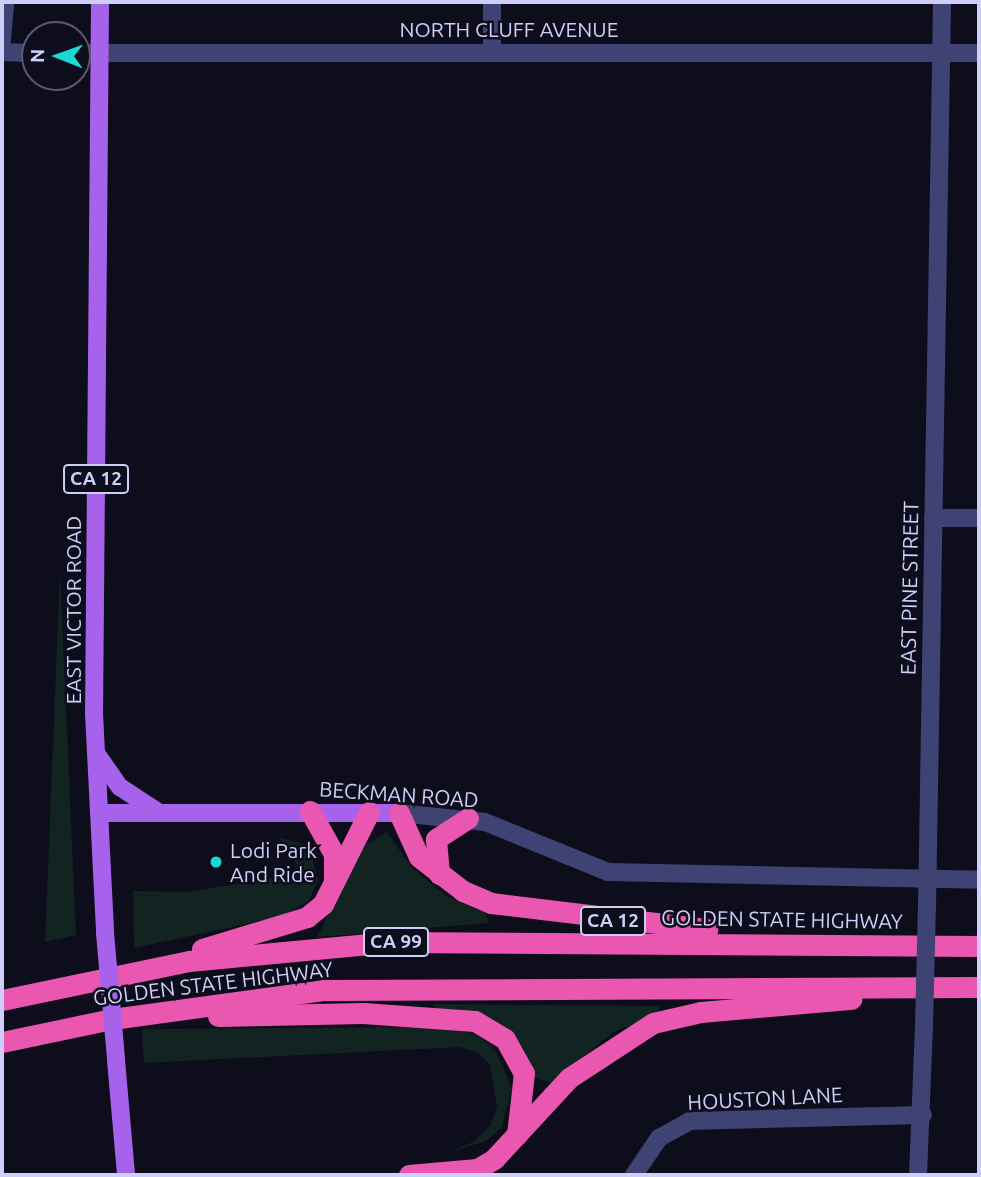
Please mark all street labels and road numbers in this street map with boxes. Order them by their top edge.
street label: NORTH CLUFF AVENUE [400,16,618,42]
road number: CA 12 [63,464,129,494]
street label: EAST PINE STREET [895,501,923,675]
street label: EAST VICTOR ROAD [60,516,86,704]
street label: BECKMAN ROAD [318,776,480,812]
street label: GOLDEN STATE HIGHWAY [661,904,903,934]
road number: CA 12 [580,906,646,937]
road number: CA 99 [363,926,429,958]
street label: GOLDEN STATE HIGHWAY [92,956,334,1010]
street label: HOUSTON LANE [687,1081,843,1115]

